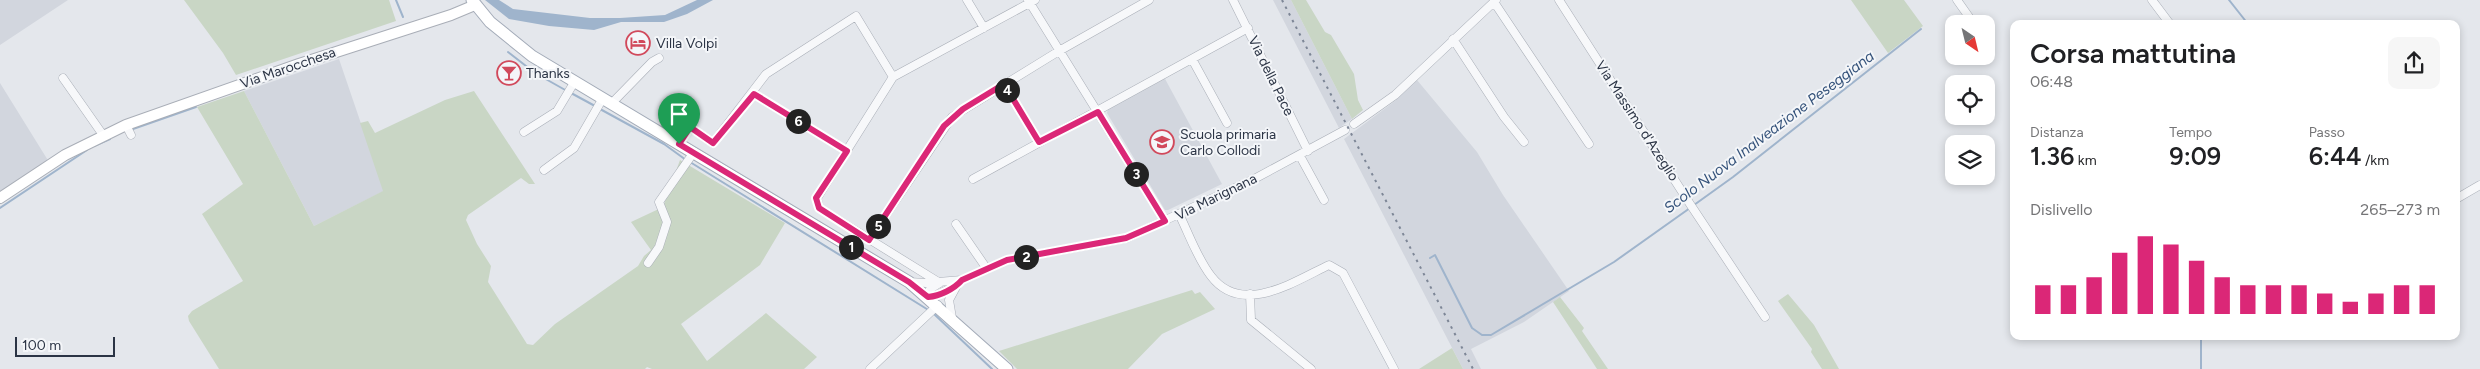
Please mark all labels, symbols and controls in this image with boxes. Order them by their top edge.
north arrow [1945,15,1995,65]
map controls [1945,15,1995,185]
hotel icon: Villa Volpi [625,30,651,56]
street label: Via della Pace [1244,33,1298,119]
place label: Villa Volpi [656,35,718,52]
text: Corsa mattutina [2030,36,2236,70]
button: share [2388,37,2440,89]
street label: Via Marocchesa [238,44,338,92]
water label: Scolo Nuova Inalveazione Peseggiana [1660,47,1878,217]
street label: Via Massimo d'Azeglio [1592,58,1682,184]
bar icon: Thanks [496,60,522,86]
place label: Thanks [526,65,570,82]
text: 06:48 [2030,72,2073,91]
button: locate [1945,75,1995,125]
pin: 4 [994,78,1020,102]
text: 4 [1003,82,1012,99]
pin [658,93,700,144]
icon: arrive [665,100,693,128]
pin: 6 [786,108,810,134]
text: 6 [794,113,803,130]
text: Distanza [2030,124,2084,141]
text: Tempo [2169,124,2212,141]
text: Passo [2309,124,2345,141]
place label: Scuola primaria Carlo Collodi [1180,126,1276,159]
school or university icon: Scuola primaria Carlo Collodi [1149,129,1175,155]
button: layers [1945,135,1995,185]
text: 1.36 [2030,141,2074,171]
text: 9:09 [2169,141,2221,171]
text: 6:44 [2309,141,2361,171]
text: km [2074,152,2097,169]
text: /km [2361,152,2389,169]
pin: 3 [1124,162,1148,186]
text: 3 [1133,166,1140,183]
street label: Via Marignana [1172,170,1260,224]
text: Dislivello [2030,200,2093,219]
text: 265–273 m [2360,200,2440,219]
pin: 5 [866,214,890,238]
text: 5 [874,218,883,235]
pin: 1 [838,234,864,260]
text: 1 [849,239,854,256]
pin: 2 [1014,244,1038,270]
text: 2 [1022,249,1031,266]
scale bar [15,334,115,357]
text: 100 m [22,337,61,354]

